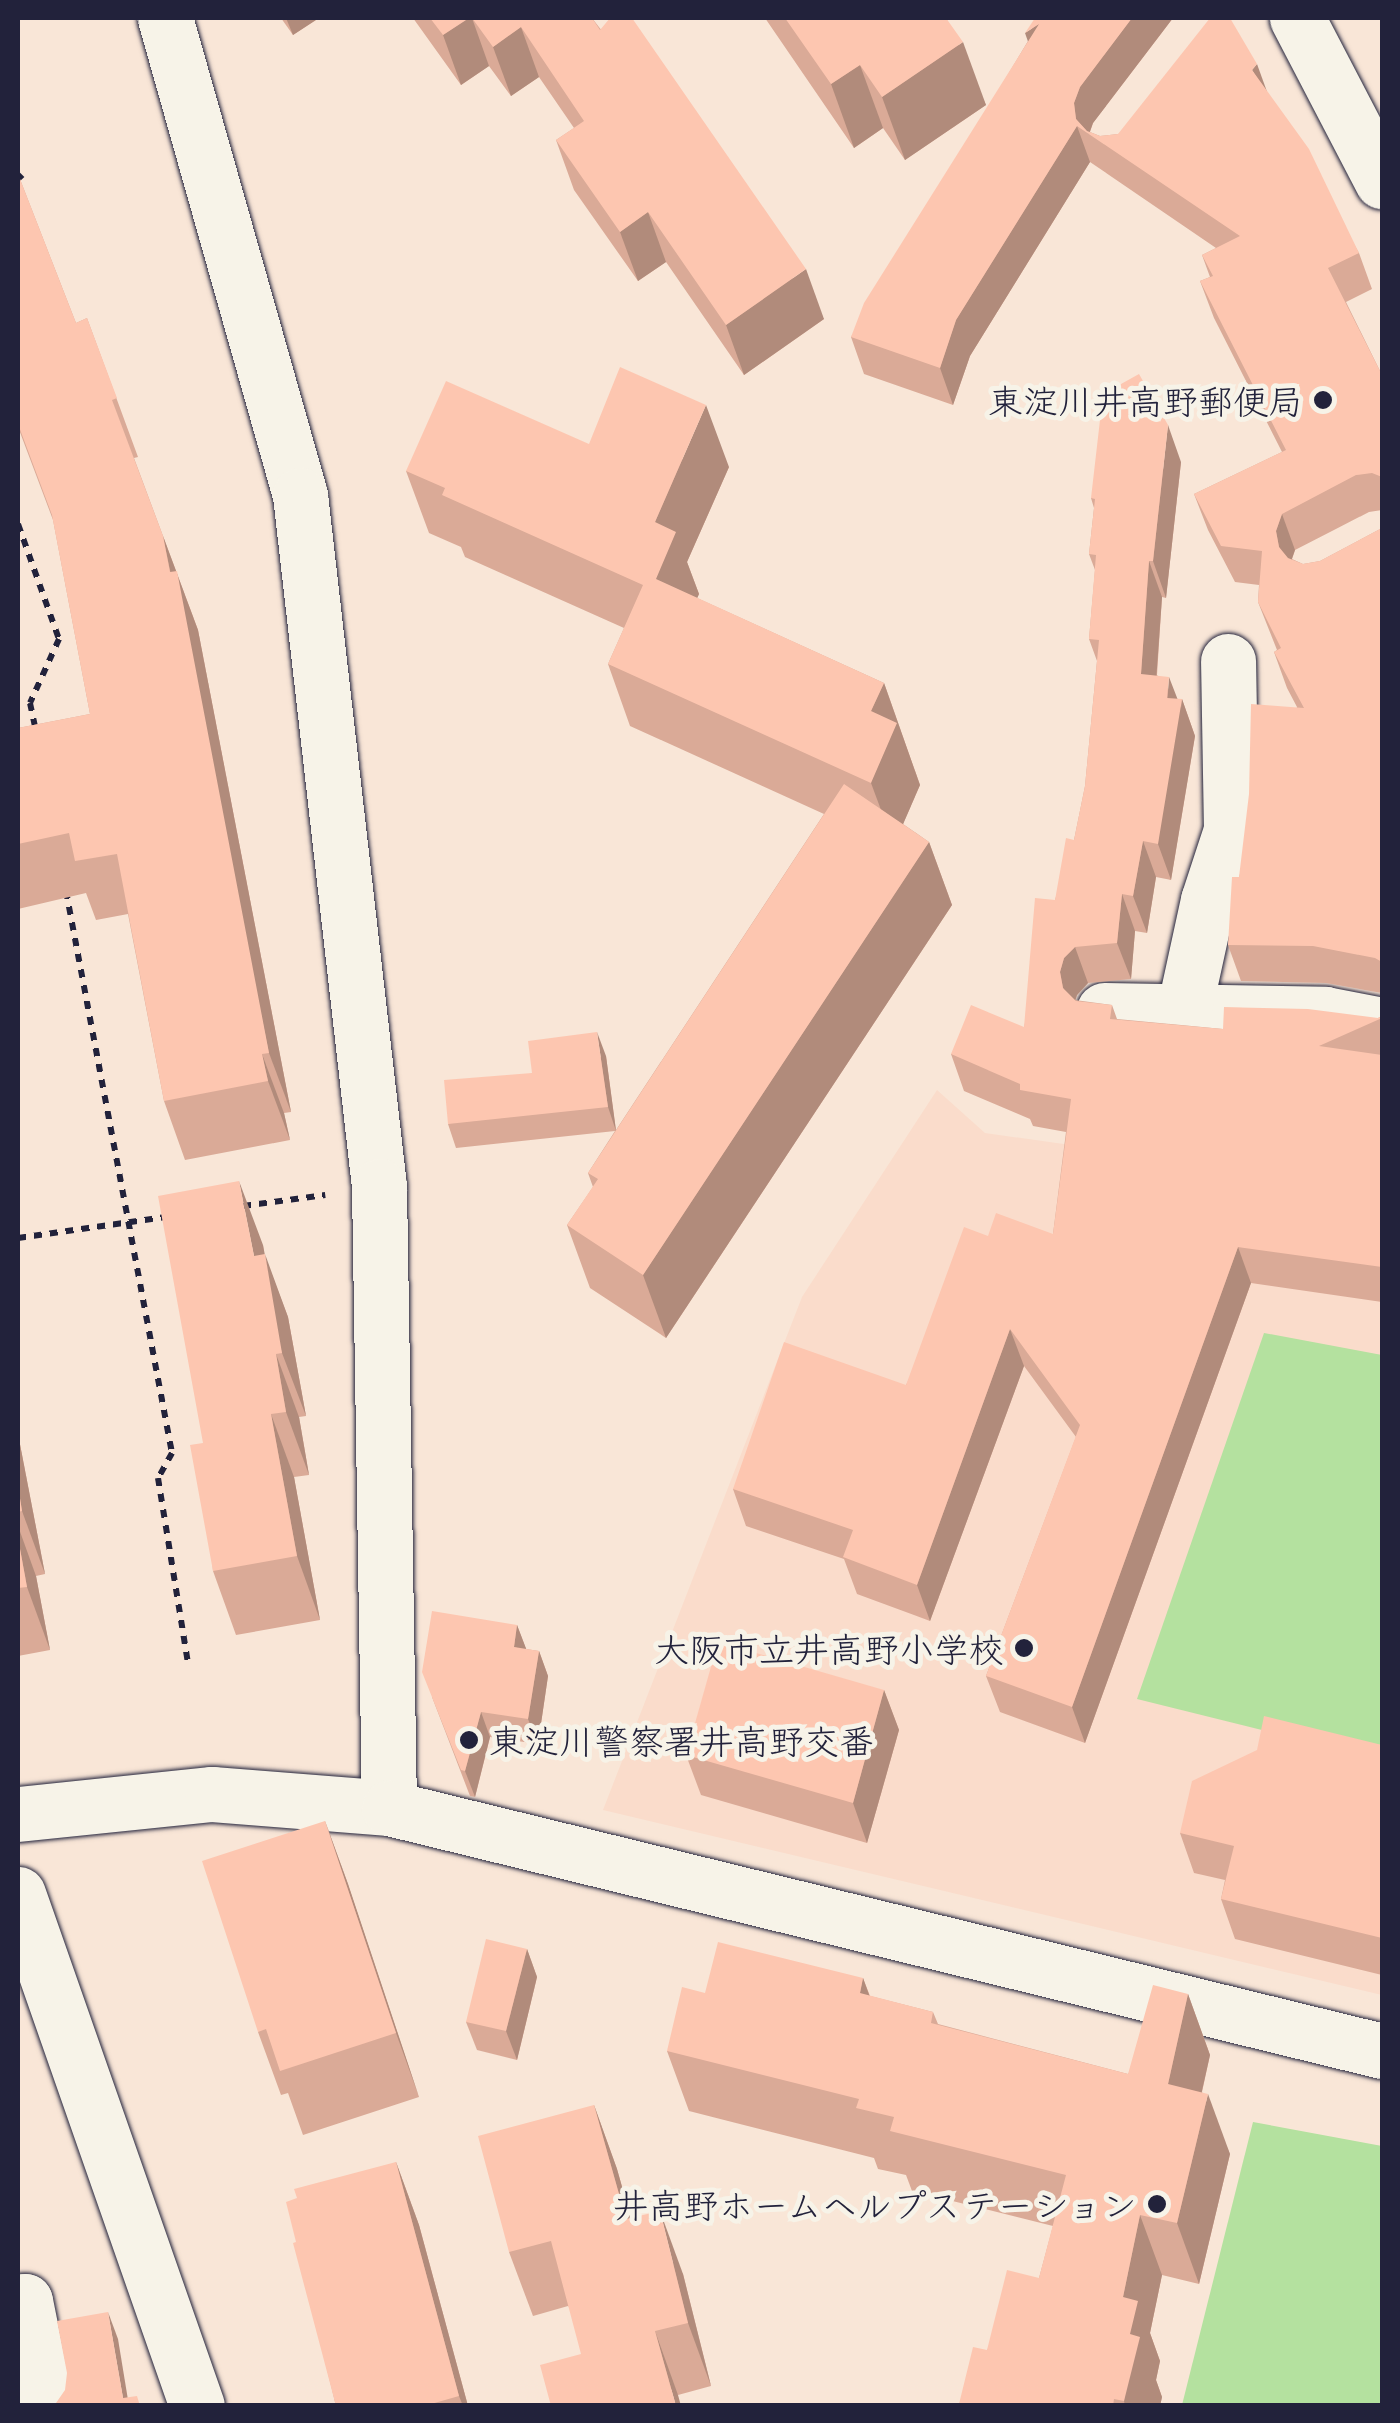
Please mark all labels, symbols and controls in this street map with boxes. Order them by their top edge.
place label: 東淀川井高野郵便局 [988,379,1303,421]
marker: 東淀川井高野郵便局 [1312,389,1334,411]
place label: 大阪市立井高野小学校 [654,1627,1004,1669]
marker: 大阪市立井高野小学校 [1013,1637,1035,1659]
place label: 東淀川警察署井高野交番 [489,1719,874,1761]
marker: 東淀川警察署井高野交番 [458,1729,480,1751]
place label: 井高野ホームヘルプステーション [612,2183,1137,2225]
marker: 井高野ホームヘルプステーション [1146,2193,1168,2215]

